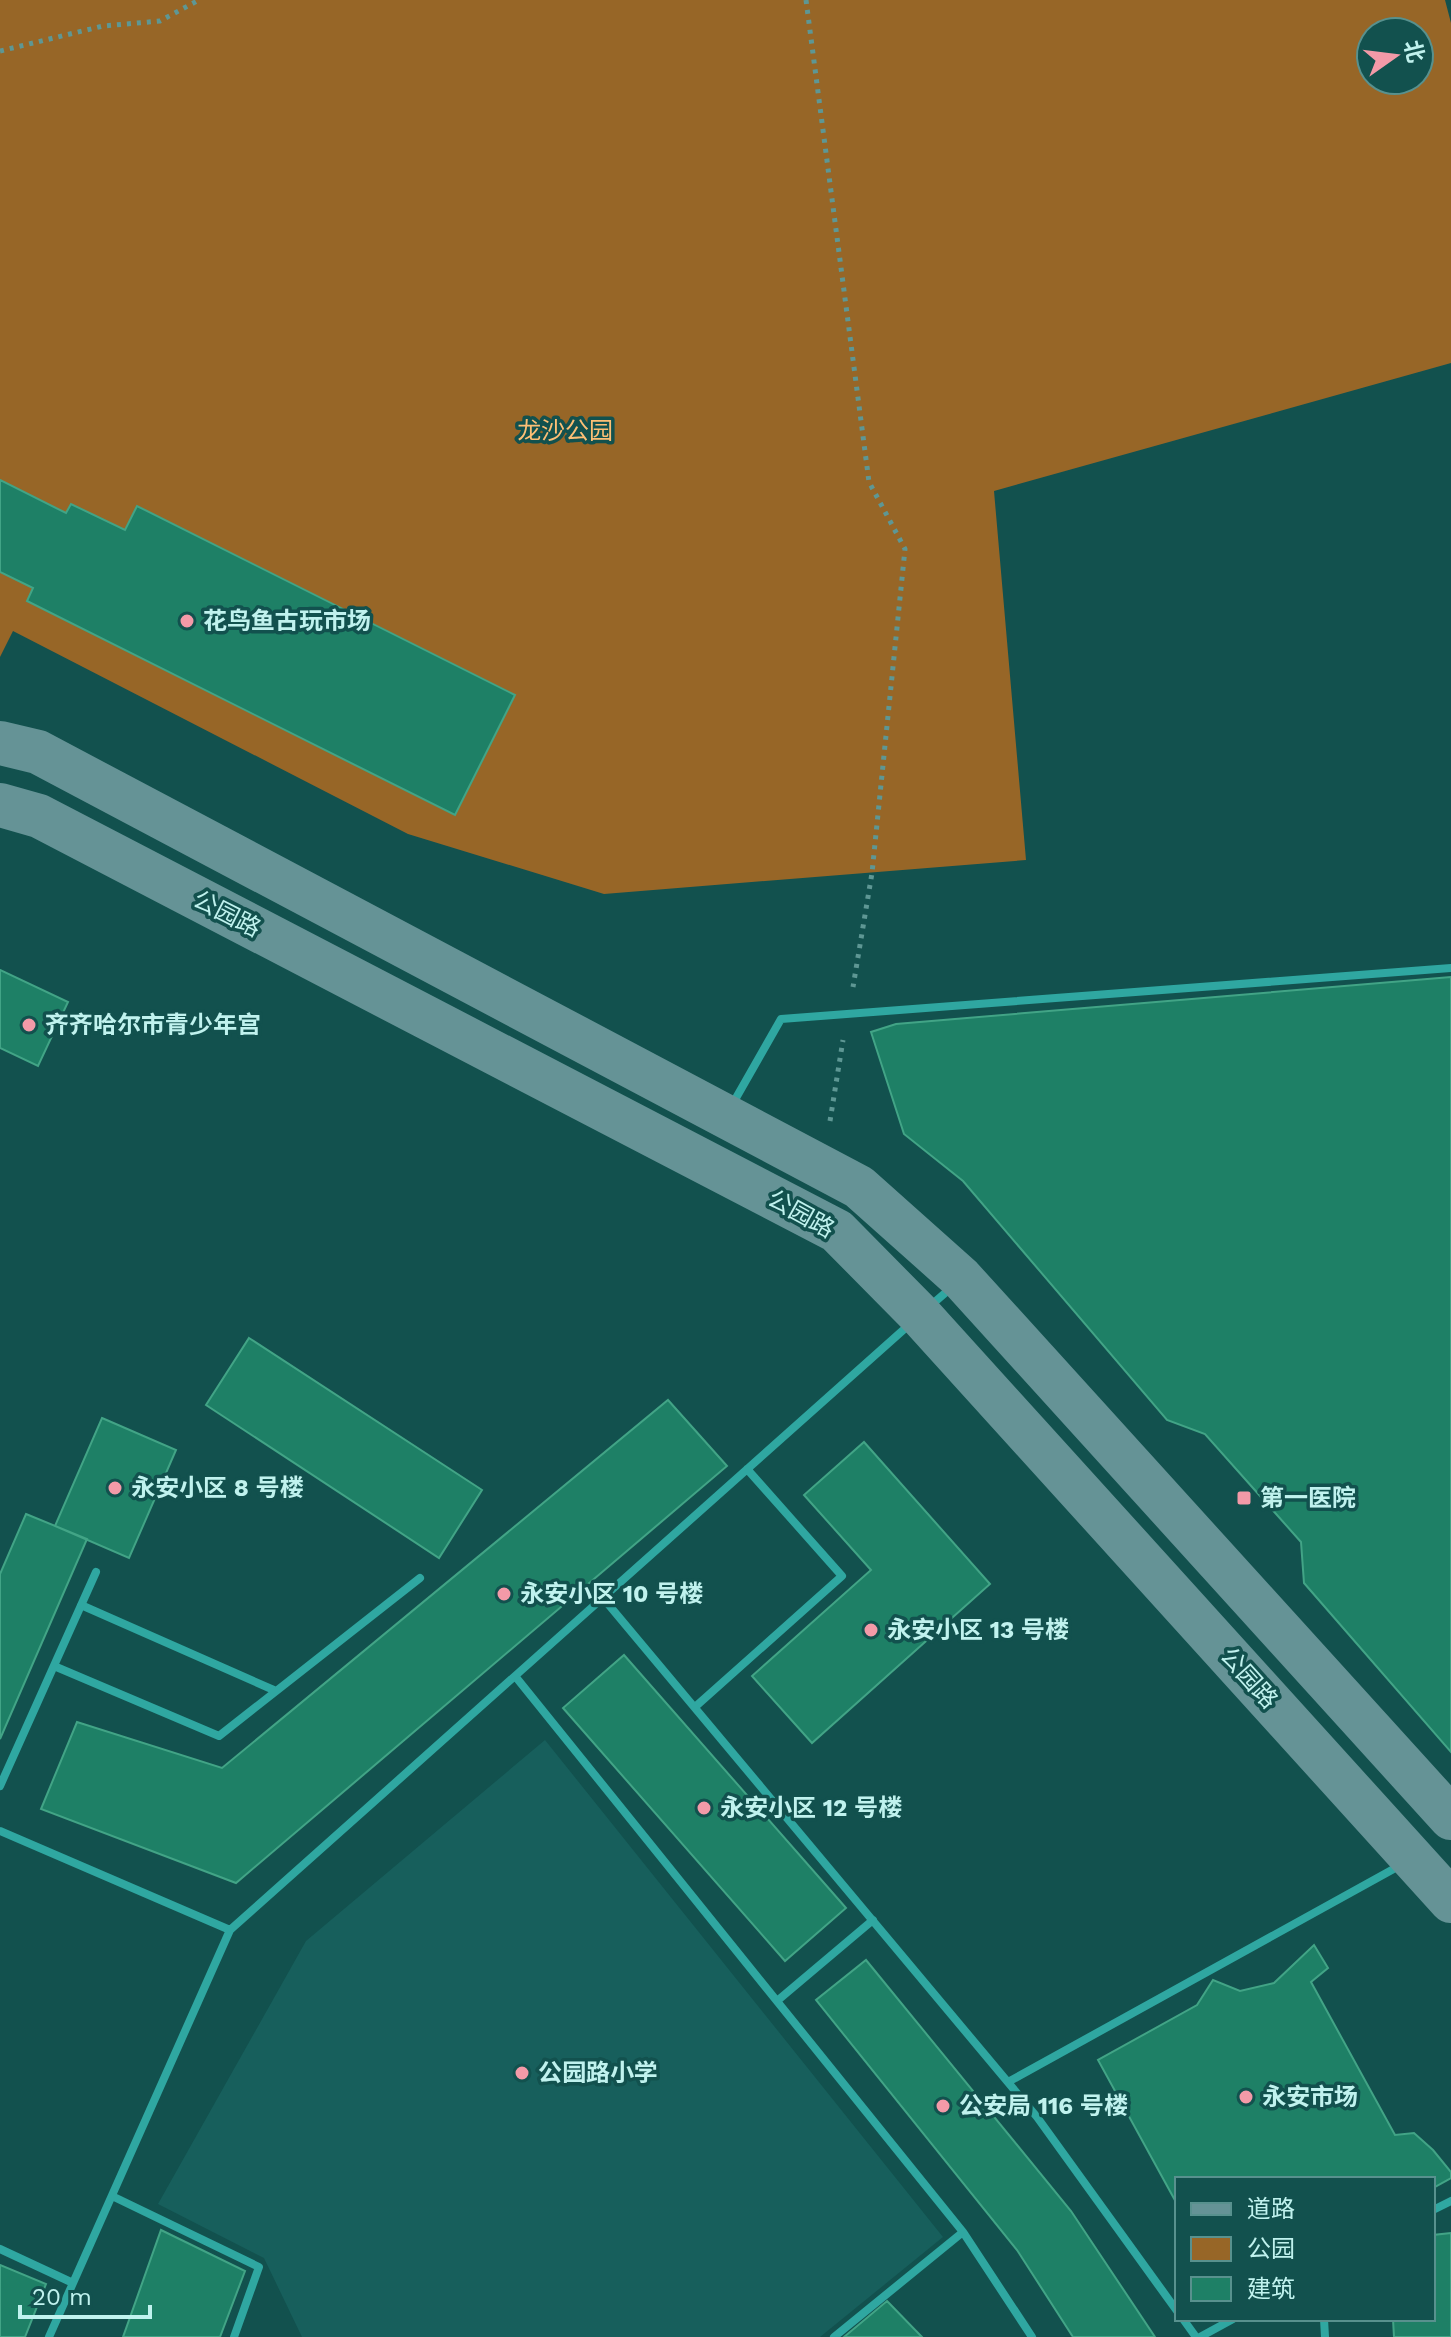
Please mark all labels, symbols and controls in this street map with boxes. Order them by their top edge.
north arrow [1355,16,1435,96]
text: 北 [1399,38,1429,65]
park label: 龙沙公园 [517,417,613,445]
place label: 花鸟鱼古玩市场 [203,607,371,635]
marker: 花鸟鱼古玩市场 [178,612,196,630]
street label: 公园路 [189,885,265,943]
place label: 齐齐哈尔市青少年宫 [45,1011,261,1039]
marker: 齐齐哈尔市青少年宫 [20,1016,38,1034]
street label: 公园路 [763,1184,839,1244]
place label: 永安小区 8 号楼 [131,1474,304,1502]
marker: 永安小区 8 号楼 [106,1479,124,1497]
place label: 第一医院 [1260,1484,1356,1512]
marker: 第一医院 [1235,1489,1253,1507]
place label: 永安小区 10 号楼 [520,1580,703,1608]
marker: 永安小区 10 号楼 [495,1585,513,1603]
place label: 永安小区 13 号楼 [887,1616,1069,1644]
marker: 永安小区 13 号楼 [862,1621,880,1639]
street label: 公园路 [1215,1642,1283,1714]
place label: 永安小区 12 号楼 [720,1794,902,1822]
marker: 永安小区 12 号楼 [695,1799,713,1817]
place label: 公园路小学 [538,2059,658,2087]
marker: 公园路小学 [513,2064,531,2082]
place label: 永安市场 [1262,2083,1358,2111]
marker: 永安市场 [1237,2088,1255,2106]
place label: 公安局 116 号楼 [959,2092,1128,2120]
marker: 公安局 116 号楼 [934,2097,952,2115]
legend [1175,2177,1435,2321]
text: 道路 [1247,2195,1295,2223]
text: 公园 [1247,2235,1295,2263]
scale bar [20,2269,150,2319]
text: 建筑 [1247,2275,1295,2303]
text: 20 m [32,2283,92,2311]

